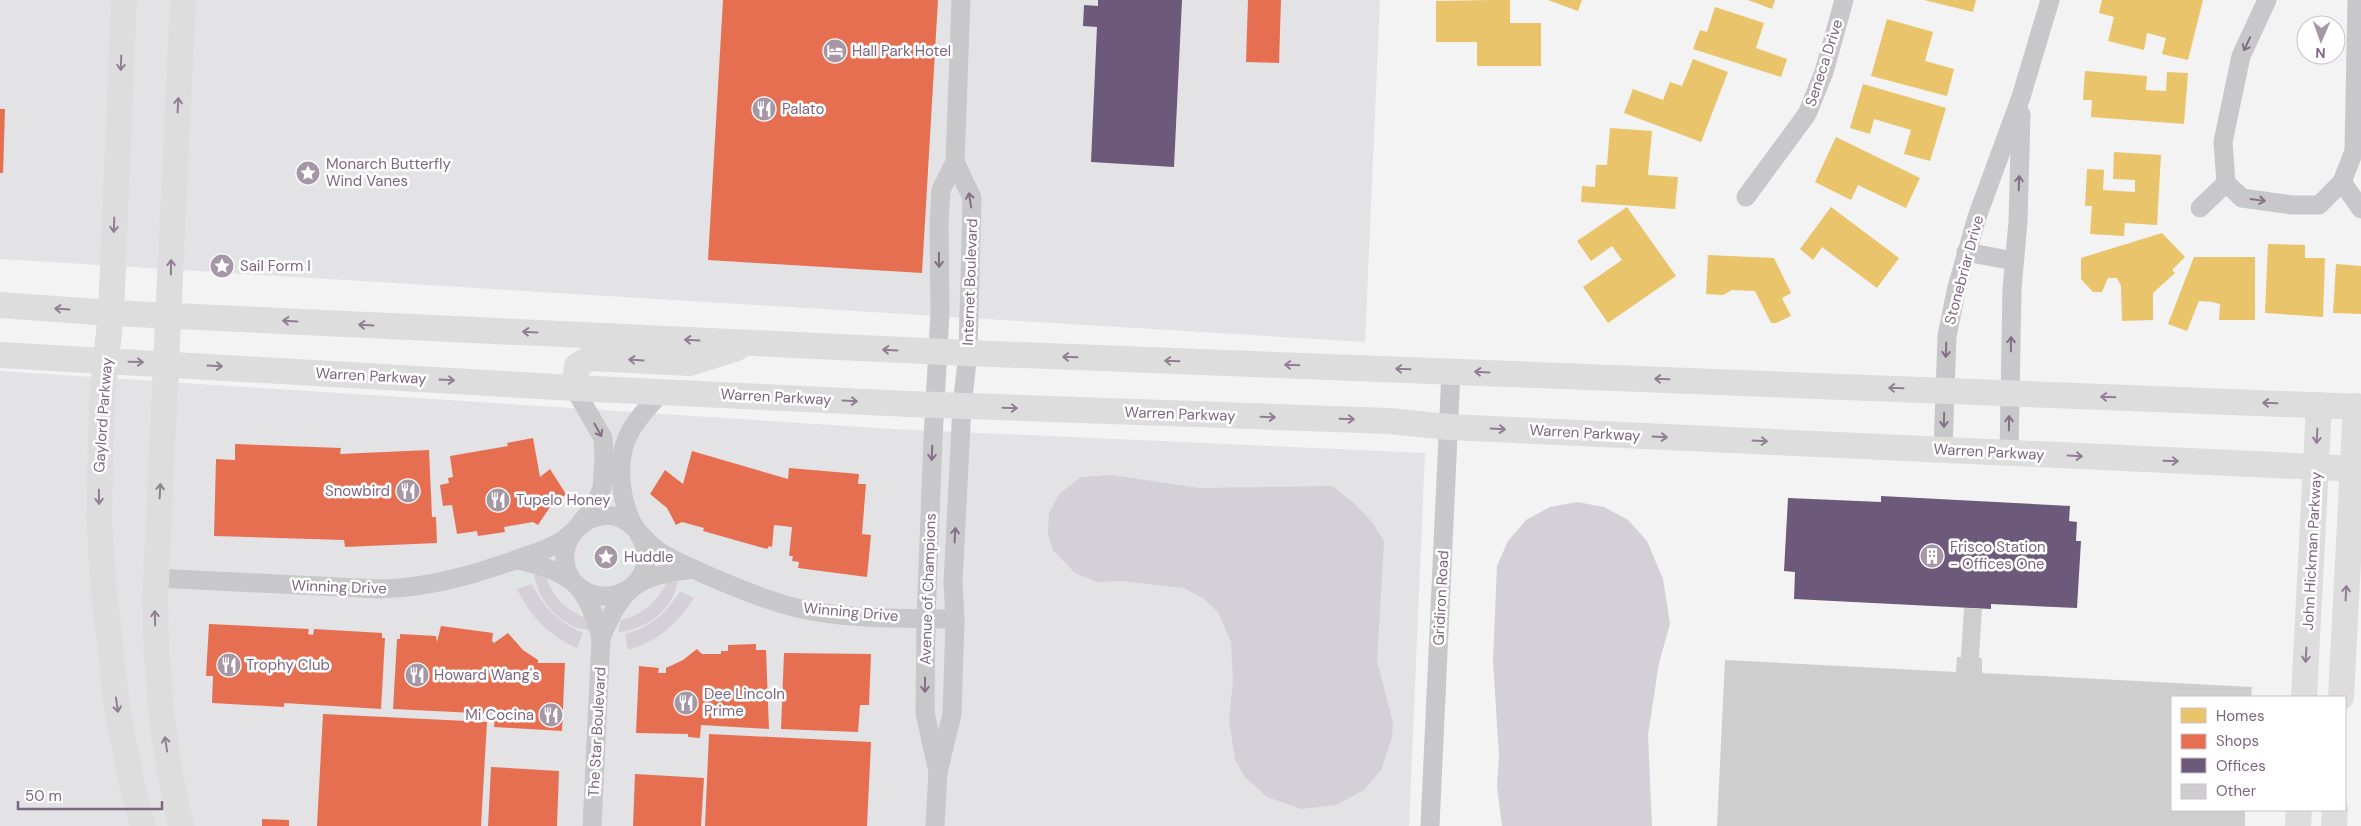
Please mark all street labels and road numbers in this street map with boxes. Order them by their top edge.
street label: Seneca Drive [1800,17,1848,109]
street label: Stonebriar Drive [1940,213,1988,327]
street label: Internet Boulevard [958,218,982,346]
street label: Gaylord Parkway [89,356,117,473]
street label: Warren Parkway [315,363,428,389]
street label: Warren Parkway [720,384,833,410]
street label: Warren Parkway [1124,402,1236,426]
street label: Warren Parkway [1529,420,1642,446]
street label: Warren Parkway [1933,439,2046,465]
street label: John Hickman Parkway [2298,471,2326,631]
street label: Avenue of Champions [915,513,941,665]
street label: Gridiron Road [1429,550,1453,646]
street label: Winning Drive [291,575,387,599]
street label: Winning Drive [803,598,899,626]
street label: The Star Boulevard [584,666,610,798]

